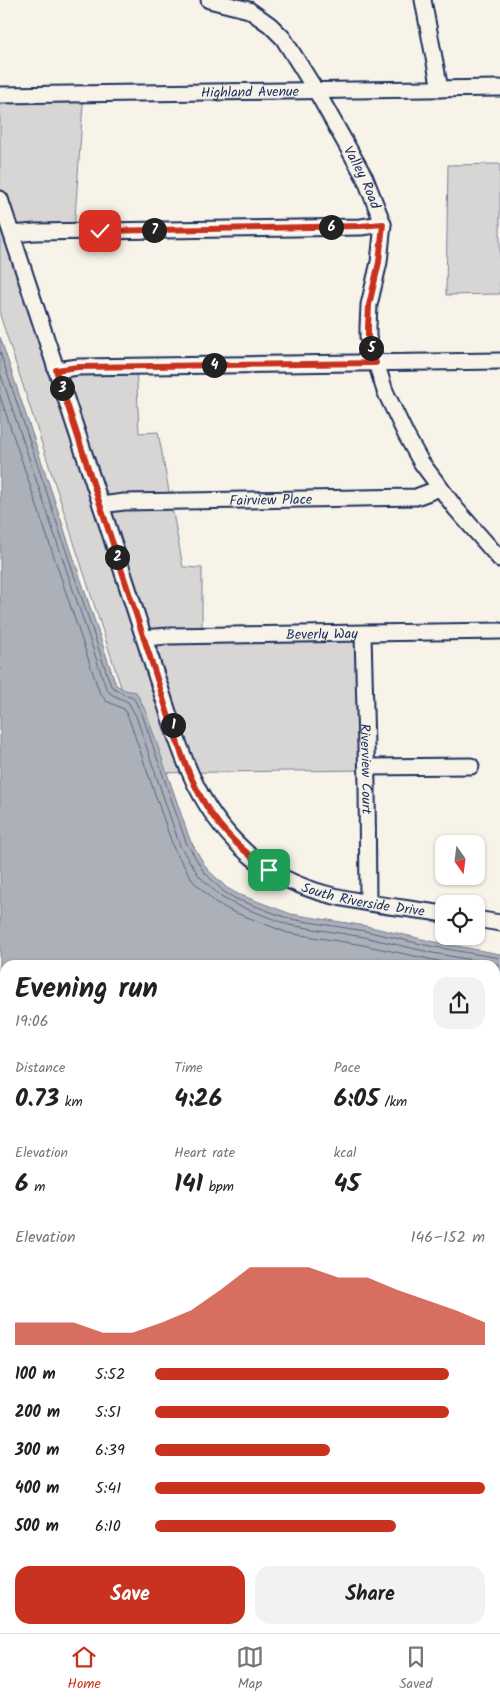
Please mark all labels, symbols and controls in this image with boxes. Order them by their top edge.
street label: Highland Avenue [201,81,300,104]
street label: Valley Road [337,142,386,213]
pin [79,210,121,252]
pin: 6 [318,214,344,240]
text: 6 [328,216,335,238]
icon: check [86,217,114,245]
pin: 7 [142,218,166,242]
text: 7 [151,219,158,241]
pin: 5 [358,336,384,360]
text: 5 [368,337,375,359]
pin: 4 [202,352,226,378]
text: 4 [211,354,218,376]
pin: 3 [50,376,74,400]
text: 3 [59,377,66,399]
street label: Fairview Place [229,489,313,512]
pin: 2 [104,544,130,570]
text: 2 [113,546,122,568]
street label: Beverly Way [286,623,358,646]
pin: 1 [160,712,186,738]
text: 1 [171,714,176,736]
street label: Riverview Court [353,723,377,815]
north arrow [435,835,485,885]
map controls [435,835,485,945]
pin [248,849,290,891]
icon: arrive [255,856,283,884]
street label: South Riverside Drive [298,877,427,923]
button: locate [435,895,485,945]
text: Evening run [15,967,158,1012]
button: share [433,977,485,1029]
text: 19:06 [15,1009,49,1034]
text: Distance [15,1057,65,1079]
text: Time [174,1057,203,1079]
text: Pace [334,1057,360,1079]
text: 0.73 [15,1079,59,1119]
text: 4:26 [174,1079,222,1119]
text: 6:05 [334,1079,379,1119]
text: km [59,1091,83,1113]
text: /km [379,1091,407,1113]
text: Elevation [15,1142,68,1164]
text: Heart rate [174,1142,235,1164]
text: kcal [334,1142,356,1164]
text: 6 [15,1164,29,1204]
text: 141 [174,1164,203,1204]
text: 45 [334,1164,360,1204]
text: m [29,1176,45,1198]
text: bpm [203,1176,234,1198]
text: Elevation [15,1225,76,1250]
text: 146–152 m [410,1225,485,1250]
text: 100 m [15,1362,56,1387]
text: 5:52 [95,1362,125,1387]
text: 200 m [15,1400,60,1425]
text: 5:51 [95,1400,121,1425]
text: 300 m [15,1438,59,1463]
text: 6:39 [95,1438,125,1463]
text: 400 m [15,1476,59,1501]
text: 5:41 [95,1476,121,1501]
text: 500 m [15,1514,59,1539]
text: 6:10 [95,1514,121,1539]
button: Save [15,1566,245,1624]
button: Share [255,1566,485,1624]
tab: Home [68,1643,101,1695]
tab: Map [236,1643,264,1695]
tab: Saved [399,1643,432,1695]

